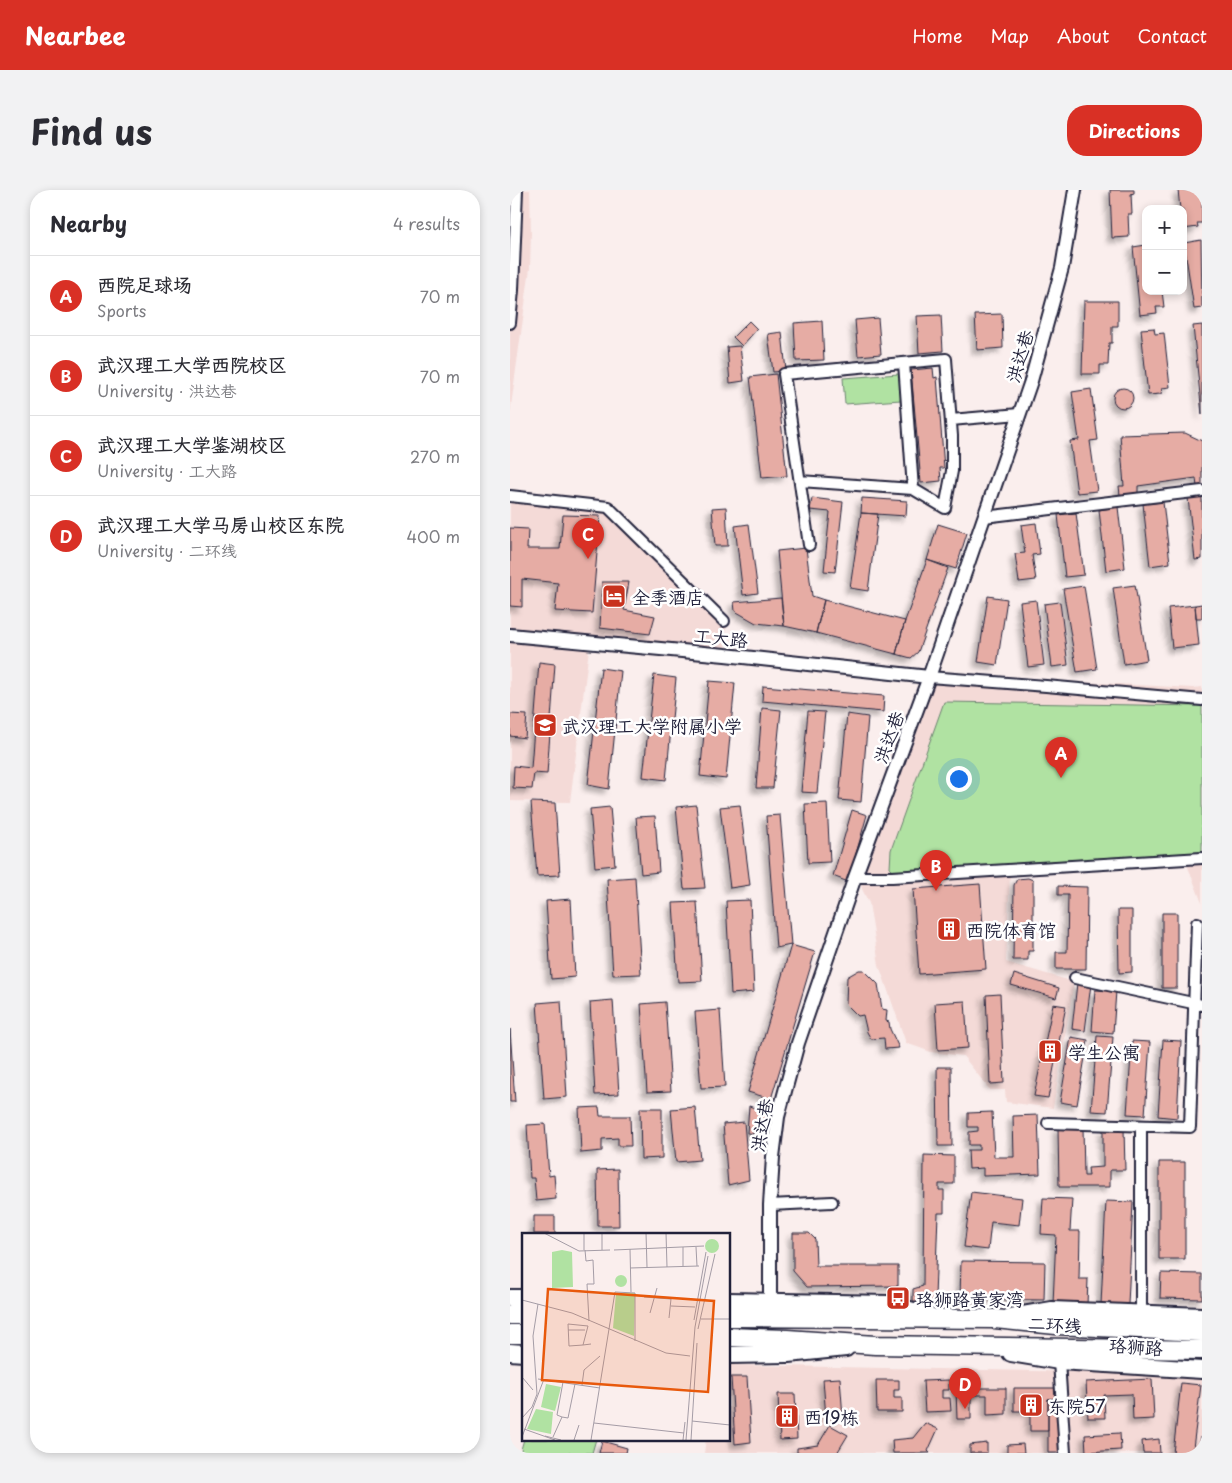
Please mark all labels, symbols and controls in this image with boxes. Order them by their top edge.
text: Nearbee [25,17,126,53]
text: Home [912,22,962,49]
text: Map [990,22,1029,49]
text: About [1057,22,1109,49]
text: Contact [1137,22,1207,49]
text: Find us [30,104,152,157]
button: Directions [1067,105,1202,156]
map controls [1142,205,1187,295]
button: + [1142,205,1187,250]
text: Nearby [50,207,127,239]
text: 4 results [393,211,460,235]
button: − [1142,250,1187,295]
text: 西院足球场 [97,270,192,298]
text: A [60,284,72,308]
text: 70 m [420,284,460,308]
text: Sports [97,298,146,322]
street label: 洪达巷 [999,326,1039,386]
text: 武汉理工大学西院校区 [97,350,287,378]
text: B [61,364,71,388]
text: 70 m [420,364,460,388]
text: University · 洪达巷 [97,378,237,402]
text: 武汉理工大学鉴湖校区 [97,430,287,458]
text: C [60,444,72,468]
text: 270 m [410,444,460,468]
text: University · 工大路 [97,458,237,482]
text: 武汉理工大学马房山校区东院 [97,510,344,538]
pin: C [572,518,604,559]
text: D [60,524,72,548]
text: 400 m [407,524,460,548]
text: University · 二环线 [97,538,237,562]
hotel icon: 全季酒店 [601,583,627,609]
place label: 全季酒店 [632,583,704,610]
street label: 工大路 [693,621,749,653]
street label: 洪达巷 [866,707,910,767]
school or university icon: 武汉理工大学附属小学 [532,712,558,738]
place label: 武汉理工大学附属小学 [562,712,742,739]
pin: A [1045,737,1077,778]
your location [946,766,972,792]
pin: B [920,850,952,891]
building icon: 西院体育馆 [936,916,962,942]
place label: 西院体育馆 [966,916,1056,943]
building icon: 学生公寓 [1037,1038,1063,1064]
place label: 学生公寓 [1068,1038,1140,1065]
street label: 洪达巷 [743,1096,779,1154]
inset map [522,1233,730,1440]
bus stop icon: 珞狮路黄家湾 [885,1285,911,1311]
place label: 珞狮路黄家湾 [916,1285,1024,1312]
street label: 二环线 [1027,1309,1083,1339]
street label: 珞狮路 [1108,1331,1164,1361]
pin: D [949,1368,981,1409]
building icon: 东院57 [1018,1392,1044,1418]
place label: 东院57 [1048,1392,1106,1419]
building icon: 西19栋 [774,1403,800,1429]
place label: 西19栋 [804,1403,859,1430]

